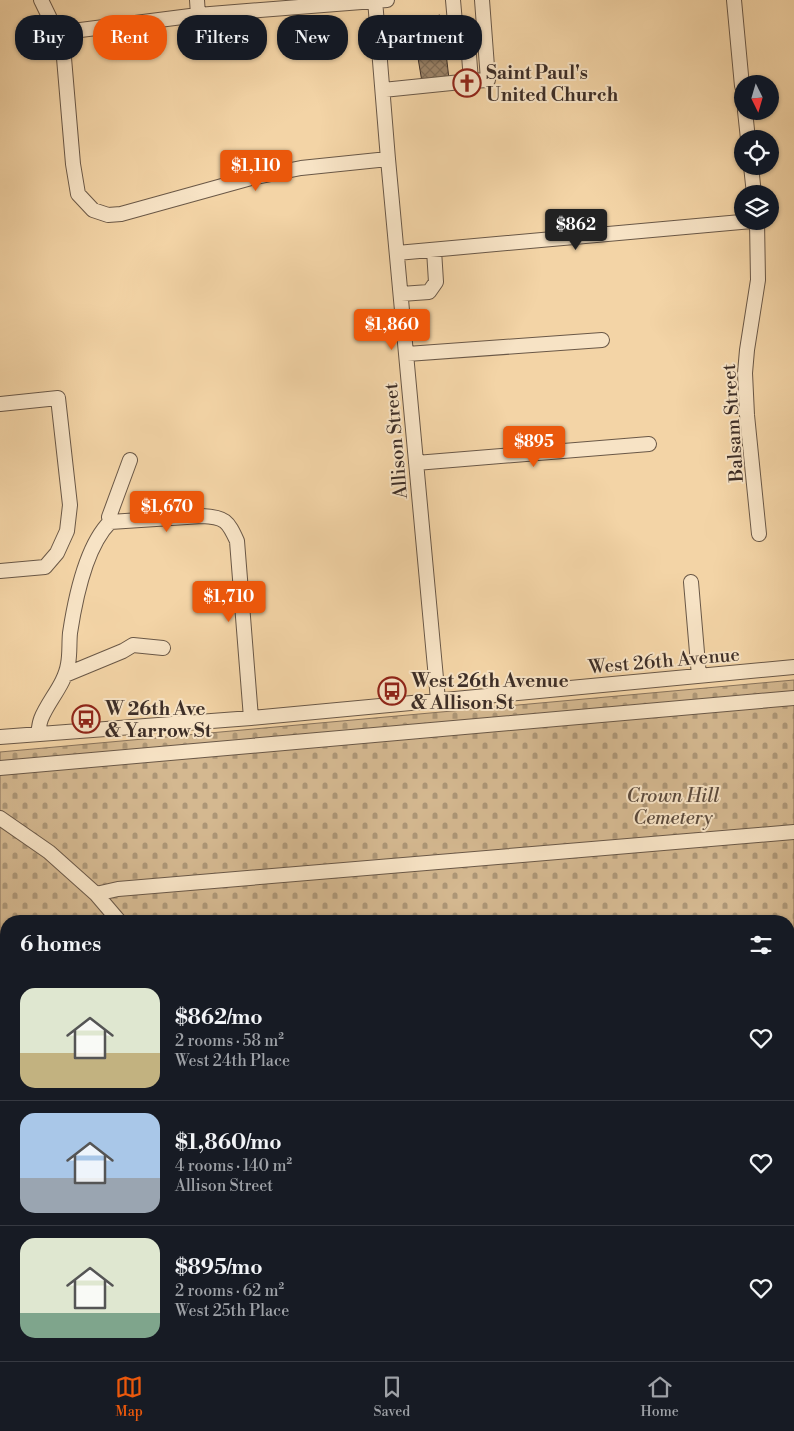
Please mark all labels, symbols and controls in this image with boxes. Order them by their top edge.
chip: Buy [15,15,83,60]
chip: Rent [93,15,167,60]
chip: Filters [177,15,267,60]
chip: New [277,15,348,60]
chip: Apartment [358,15,482,60]
place label: Saint Paul's United Church [486,61,618,107]
church icon: Saint Paul's United Church [452,68,482,98]
north arrow [734,75,779,120]
map controls [734,75,779,230]
button: locate [734,130,779,175]
pin: $1,110 [215,150,297,192]
text: $1,110 [231,156,281,176]
button: layers [734,185,779,230]
pin: $862 [546,208,606,251]
text: $862 [556,215,596,235]
pin: $1,860 [351,308,433,351]
text: $1,860 [365,315,419,335]
street label: Balsam Street [717,363,749,484]
street label: Allison Street [379,382,413,501]
pin: $895 [504,426,564,468]
text: $895 [514,432,554,452]
pin: $1,670 [126,490,208,533]
text: $1,670 [141,497,193,517]
pin: $1,710 [188,580,270,623]
text: $1,710 [204,587,255,607]
street label: West 26th Avenue [586,642,741,680]
place label: West 26th Avenue & Allison St [410,669,569,715]
bus stop icon: West 26th Avenue & Allison St [377,676,407,706]
place label: W 26th Ave & Yarrow St [104,697,212,743]
bus stop icon: W 26th Ave & Yarrow St [71,704,101,734]
park label: Crown Hill Cemetery [627,784,720,830]
icon: filters [747,931,775,959]
text: 6 homes [20,932,101,958]
text: $862/mo [175,1005,263,1031]
icon: home [60,1008,120,1068]
icon: heart [747,1024,775,1052]
text: 2 rooms · 58 m² [175,1031,284,1051]
text: West 24th Place [175,1051,290,1071]
text: $1,860/mo [175,1130,282,1156]
icon: home [60,1133,120,1193]
icon: heart [747,1149,775,1177]
text: 4 rooms · 140 m² [175,1156,292,1176]
text: Allison Street [175,1176,273,1196]
text: $895/mo [175,1255,263,1281]
icon: home [60,1258,120,1318]
icon: heart [747,1274,775,1302]
text: 2 rooms · 62 m² [175,1281,284,1301]
text: West 25th Place [175,1301,289,1321]
tab: Map [115,1373,143,1421]
tab: Saved [373,1373,410,1421]
tab: Home [640,1373,679,1421]

